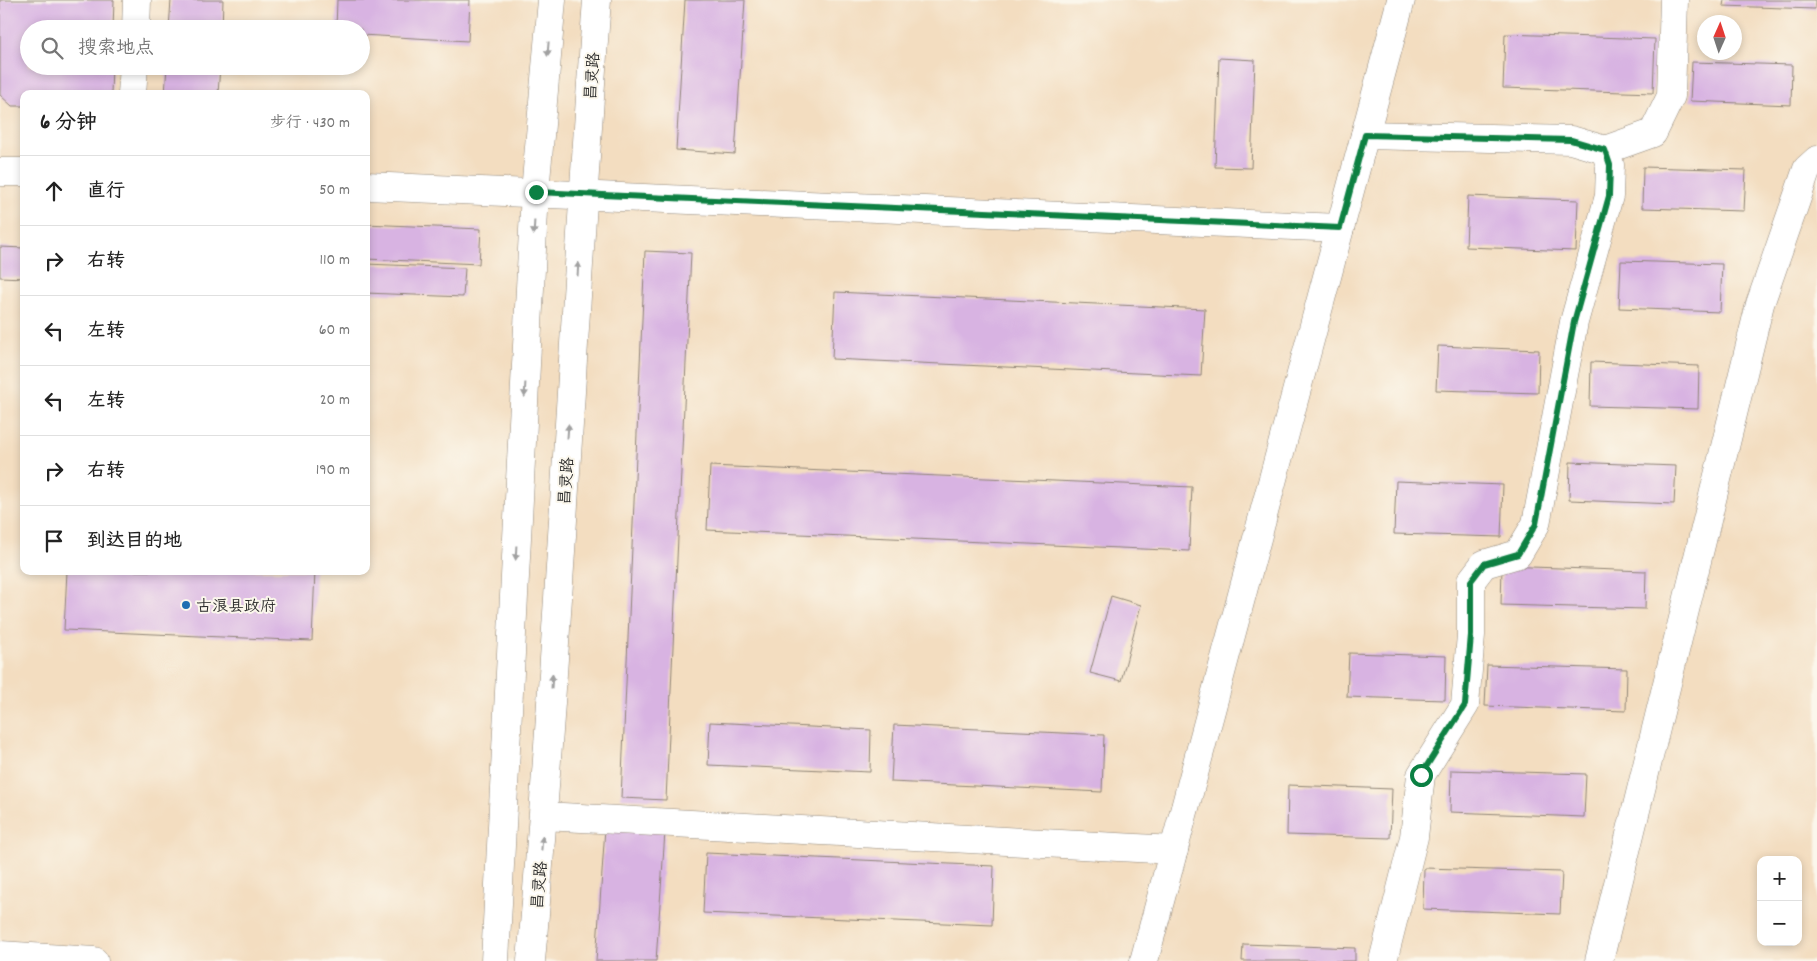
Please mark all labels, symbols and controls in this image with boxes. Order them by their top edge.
north arrow [1697,15,1742,60]
search box [20,20,370,75]
icon: search [38,34,66,62]
text: 搜索地点 [78,36,154,63]
one-way arrow [544,41,552,57]
street label: 昌灵路 [580,51,607,101]
text: 6 分钟 [40,109,97,139]
text: 步行 · 430 m [270,112,350,135]
icon: ahead [40,177,68,205]
text: 直行 [87,179,125,206]
text: 50 m [319,179,350,202]
route end [525,181,548,204]
one-way arrow [529,220,537,236]
icon: right [40,247,68,275]
text: 右转 [87,249,125,276]
text: 110 m [320,249,350,272]
one-way arrow [574,261,582,277]
icon: left [40,317,68,345]
text: 左转 [87,319,125,346]
text: 60 m [319,319,350,342]
one-way arrow [521,383,529,399]
icon: left [40,387,68,415]
text: 左转 [87,389,125,416]
text: 20 m [320,389,350,412]
one-way arrow [564,423,572,439]
street label: 昌灵路 [554,456,581,506]
icon: right [40,457,68,485]
text: 右转 [87,459,125,486]
text: 190 m [316,459,350,482]
icon: arrive [40,527,68,555]
text: 到达目的地 [87,529,182,556]
one-way arrow [512,545,520,561]
place label: 古浪县政府 [196,596,276,619]
marker: 古浪县政府 [180,599,192,611]
one-way arrow [549,672,557,688]
route start [1410,764,1433,787]
one-way arrow [538,834,546,850]
map controls [1757,856,1802,946]
button: + [1757,856,1802,901]
street label: 昌灵路 [527,860,554,910]
button: − [1757,901,1802,946]

